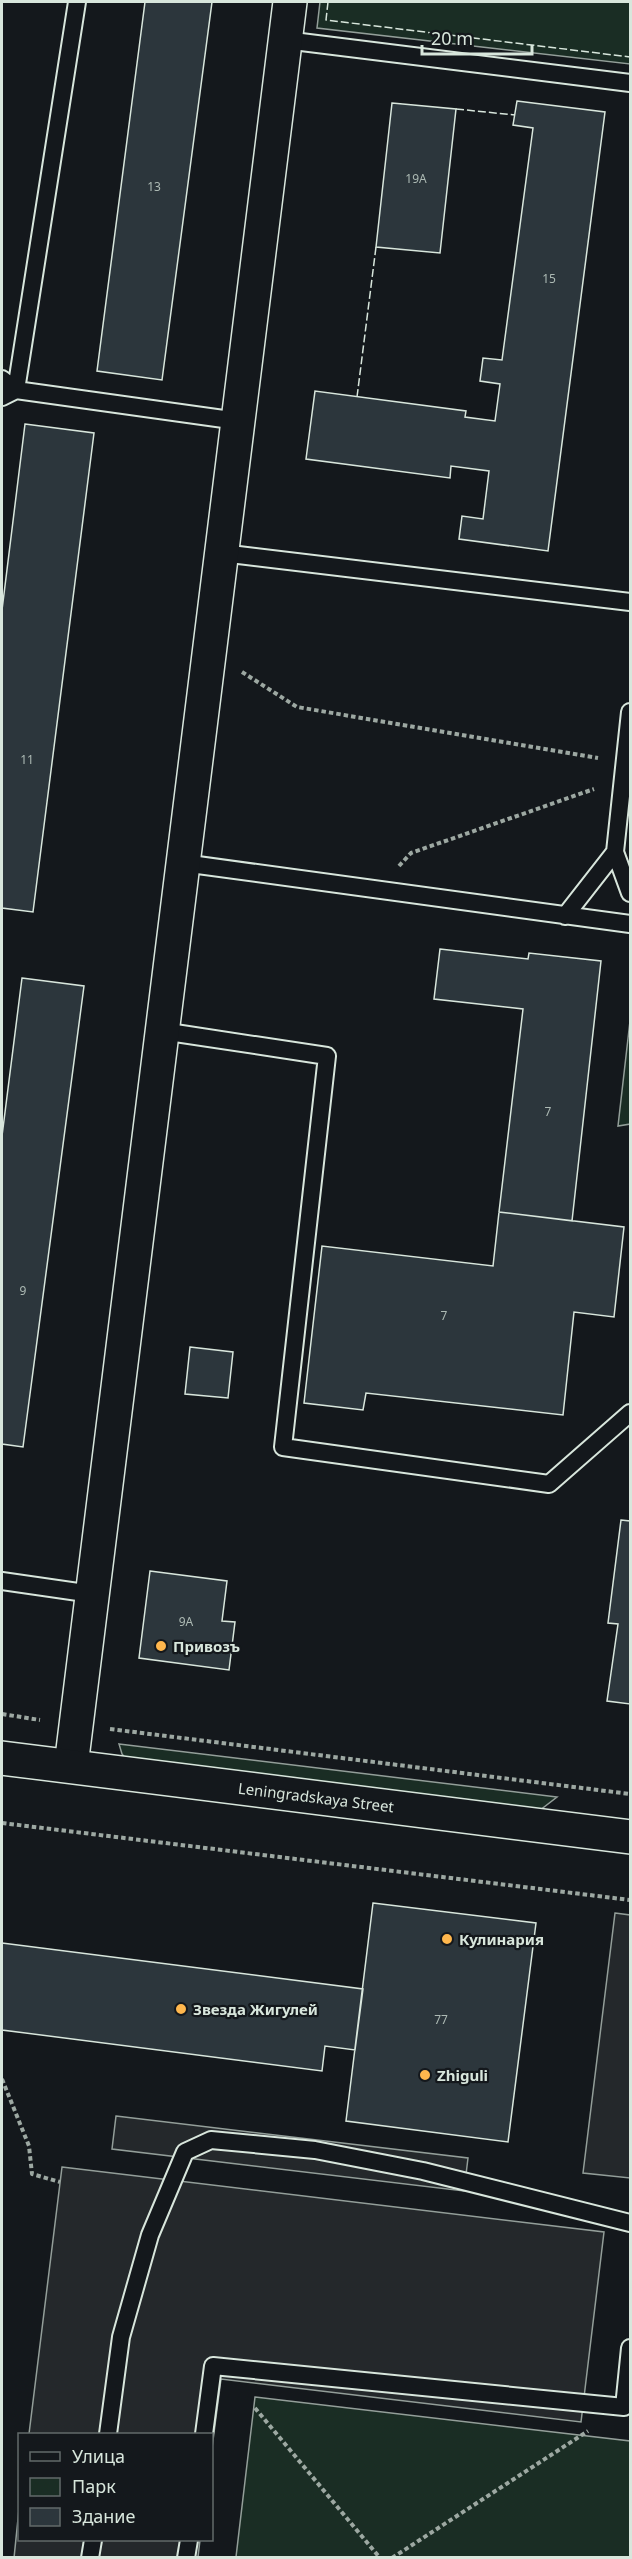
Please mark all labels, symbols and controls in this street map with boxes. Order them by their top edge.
scale bar [422,18,532,56]
text: 20 m [431,26,473,50]
house number: 19А [405,170,427,187]
house number: 13 [147,178,161,195]
house number: 15 [542,270,556,287]
house number: 11 [20,751,34,768]
house number: 7 [545,1103,552,1120]
house number: 9 [20,1282,27,1299]
house number: 7 [441,1307,448,1324]
house number: 9А [179,1613,194,1630]
place label: Привозъ [173,1636,240,1656]
marker: Привозъ [154,1639,168,1653]
street label: Leningradskaya Street [237,1778,396,1817]
place label: Кулинария [459,1929,544,1949]
marker: Кулинария [440,1932,454,1946]
place label: Звезда Жигулей [193,1999,318,2019]
marker: Звезда Жигулей [174,2002,188,2016]
house number: 77 [434,2011,448,2028]
place label: Zhiguli [437,2065,488,2085]
marker: Zhiguli [418,2068,432,2082]
legend [18,2433,213,2541]
text: Улица [72,2444,125,2468]
text: Парк [72,2474,116,2498]
text: Здание [72,2504,136,2528]

